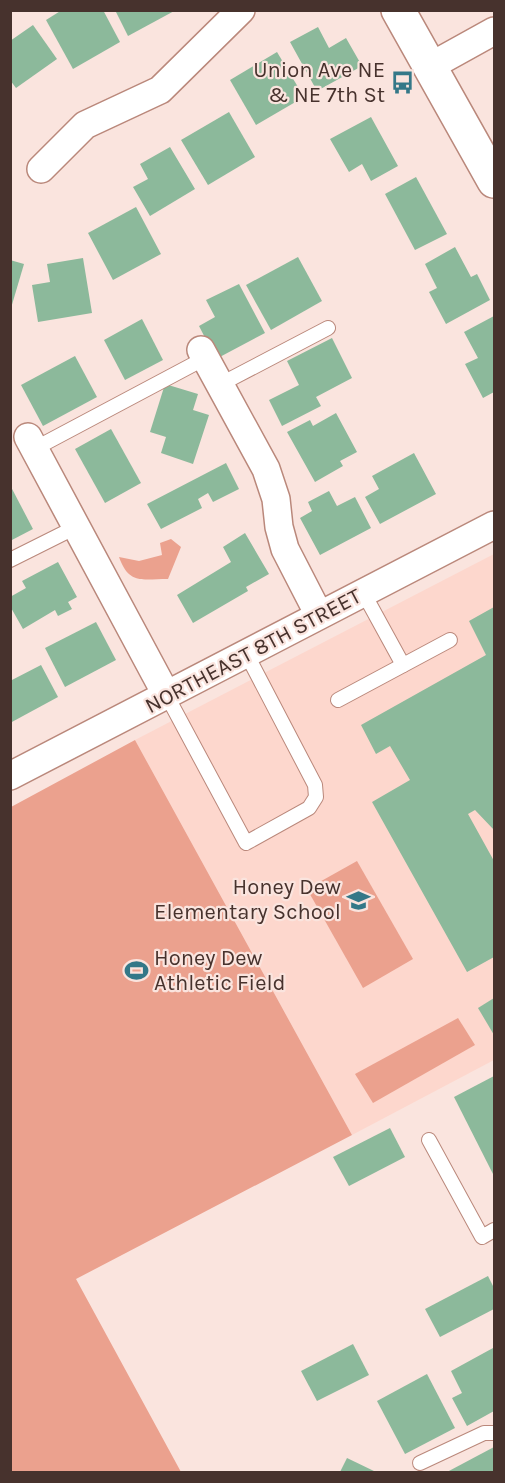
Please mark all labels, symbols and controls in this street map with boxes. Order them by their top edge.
place label: Union Ave NE & NE 7th St [253,57,385,108]
bus stop icon: Union Ave NE & NE 7th St [390,70,416,96]
street label: NORTHEAST 8TH STREET [141,583,365,719]
place label: Honey Dew Elementary School [154,874,341,925]
school or university icon: Honey Dew Elementary School [346,887,372,913]
place label: Honey Dew Athletic Field [154,945,286,996]
sports icon: Honey Dew Athletic Field [123,958,149,984]

